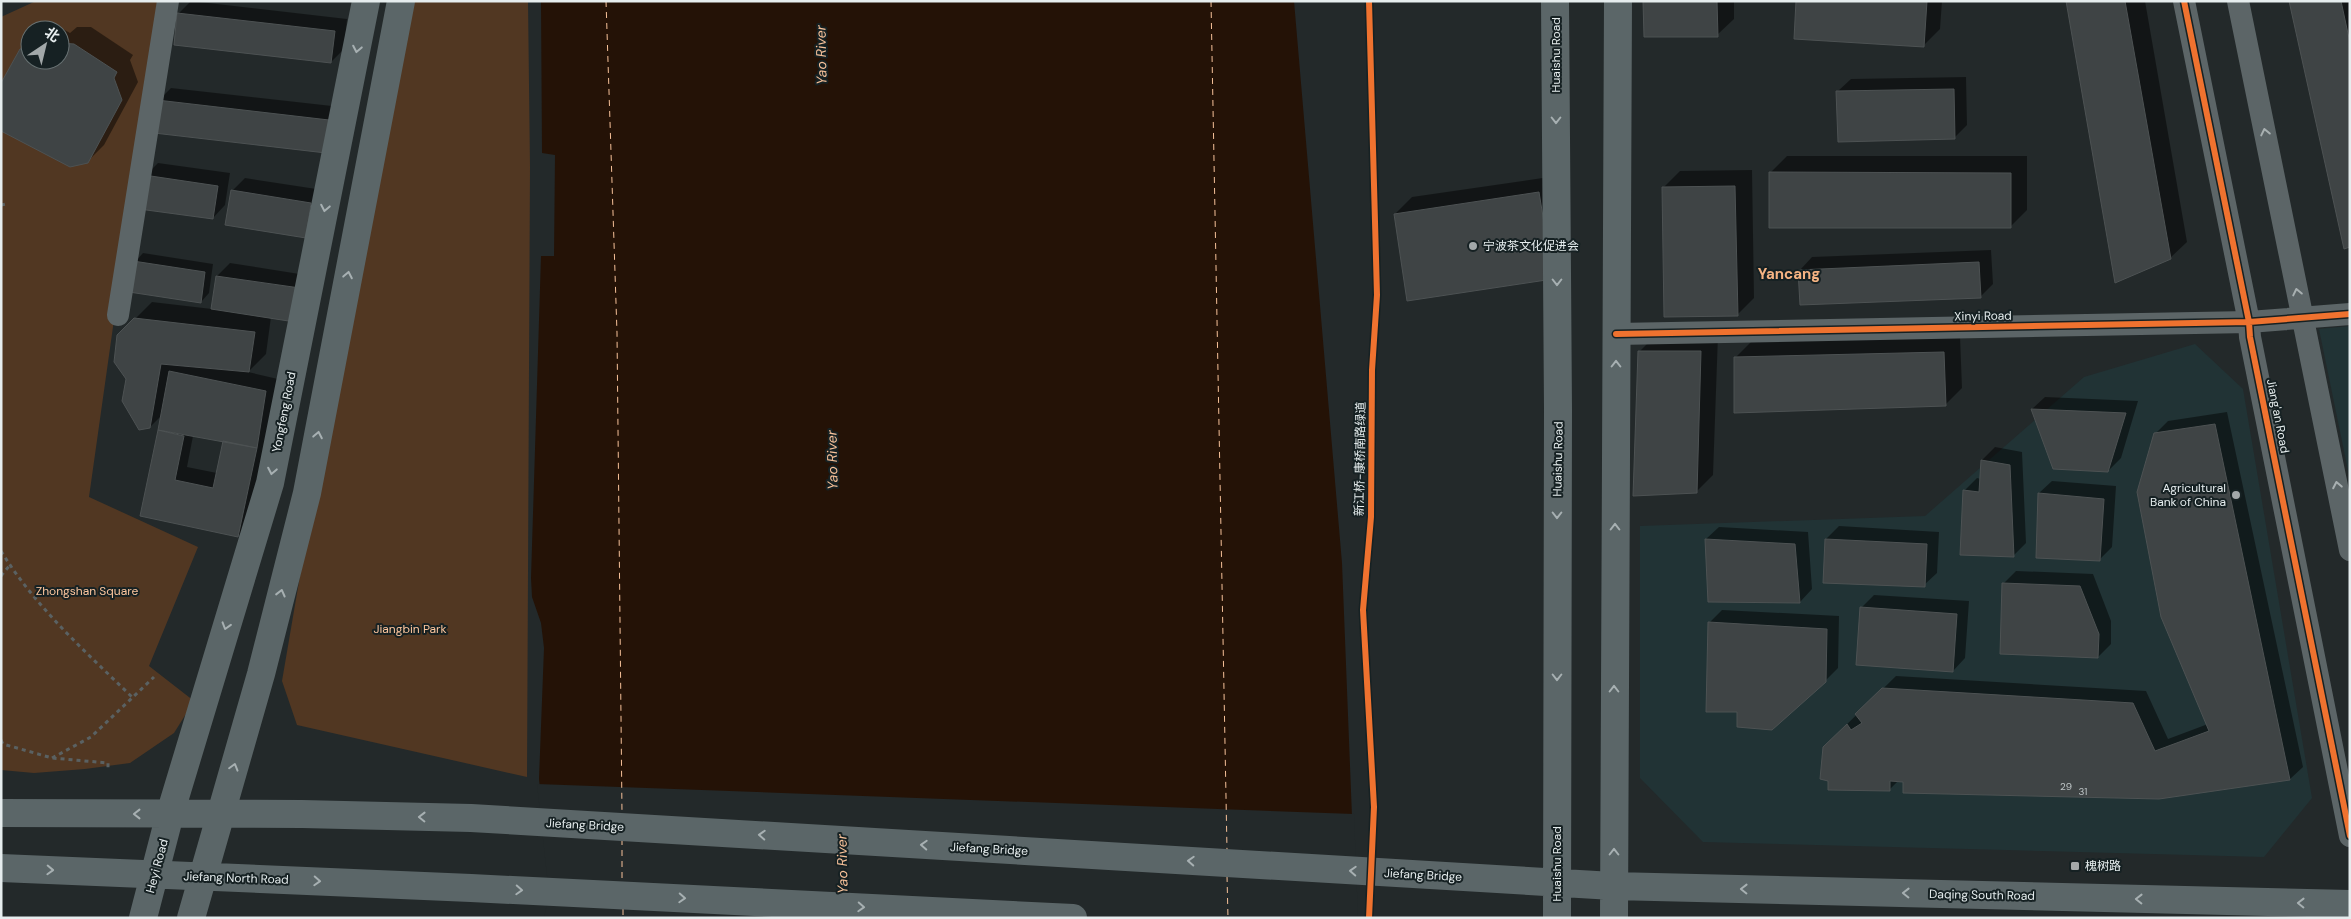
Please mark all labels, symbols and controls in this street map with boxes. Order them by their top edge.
street label: Huaishu Road [1548,17,1564,93]
north arrow [20,20,70,70]
text: 北 [42,23,63,46]
water label: Yao River [811,24,831,85]
one-way arrow [352,45,363,53]
one-way arrow [1551,116,1561,124]
one-way arrow [2260,128,2271,137]
one-way arrow [320,204,331,213]
place label: 宁波茶文化促进会 [1483,238,1579,254]
marker: 宁波茶文化促进会 [1467,240,1479,252]
district label: Yancang [1758,264,1820,284]
one-way arrow [343,271,353,280]
one-way arrow [1552,279,1562,287]
one-way arrow [2293,287,2303,296]
street label: Xinyi Road [1954,307,2012,325]
one-way arrow [1611,360,1621,368]
street label: Yongfeng Road [268,370,300,454]
street label: Jiang'an Road [2263,377,2293,455]
street label: 新江桥-康桥南路绿道 [1351,402,1369,516]
street label: Huaishu Road [1549,421,1567,497]
water label: Yao River [822,429,842,490]
one-way arrow [312,431,322,439]
one-way arrow [268,466,278,475]
place label: Agricultural Bank of China [2150,480,2226,510]
one-way arrow [2332,481,2342,490]
marker: Agricultural Bank of China [2230,489,2242,501]
one-way arrow [1552,512,1562,519]
one-way arrow [1610,522,1620,530]
park label: Zhongshan Square [36,583,138,599]
one-way arrow [275,589,286,598]
park label: Jiangbin Park [373,621,447,637]
one-way arrow [221,622,231,630]
one-way arrow [1552,674,1562,682]
one-way arrow [1609,685,1619,692]
one-way arrow [229,764,239,772]
house number: 29 [2060,780,2072,793]
house number: 31 [2079,785,2087,798]
one-way arrow [133,809,140,819]
one-way arrow [418,812,426,822]
street label: Jiefang Bridge [546,815,625,835]
street label: Huaishu Road [1549,826,1565,902]
one-way arrow [758,830,766,841]
water label: Yao River [832,833,852,894]
street label: Heyi Road [142,837,172,895]
one-way arrow [920,839,928,850]
street label: Jiefang Bridge [950,839,1029,859]
one-way arrow [1608,847,1619,855]
one-way arrow [1187,855,1195,866]
place label: 槐树路 [2085,858,2121,874]
marker: 槐树路 [2069,860,2081,872]
one-way arrow [46,865,54,875]
one-way arrow [1349,865,1357,876]
street label: Jiefang Bridge [1384,865,1463,885]
street label: Jiefang North Road [183,868,289,888]
one-way arrow [313,876,321,887]
one-way arrow [1739,884,1747,895]
one-way arrow [516,885,524,896]
street label: Daqing South Road [1929,886,2035,904]
one-way arrow [1902,888,1910,899]
one-way arrow [678,893,686,904]
one-way arrow [2134,894,2142,904]
one-way arrow [2297,898,2304,908]
one-way arrow [858,902,866,913]

